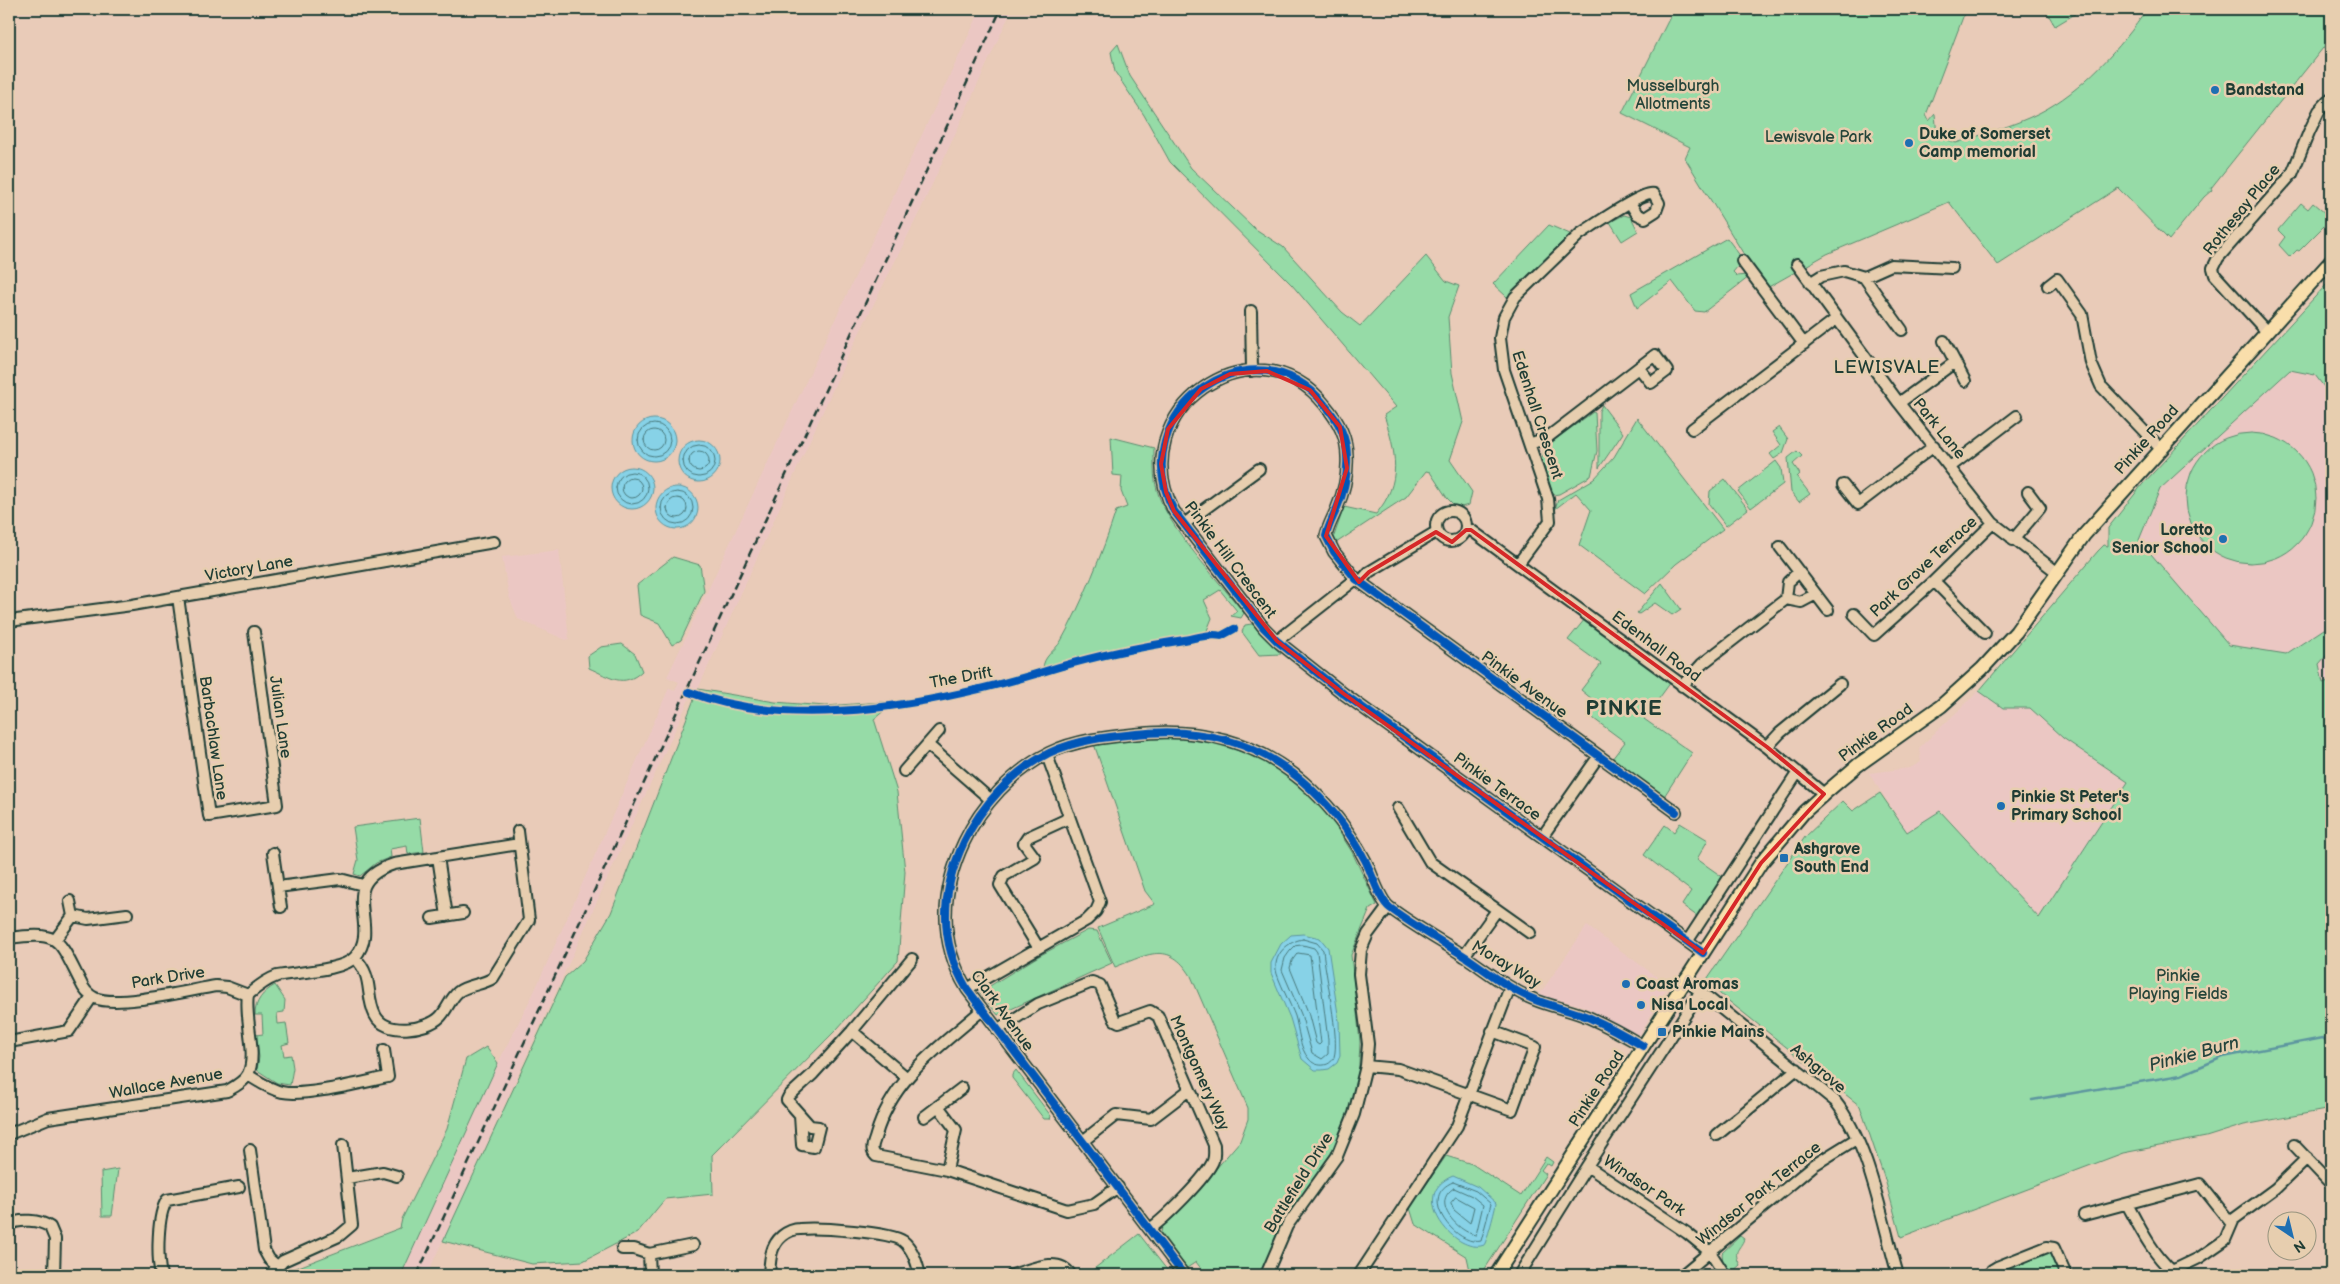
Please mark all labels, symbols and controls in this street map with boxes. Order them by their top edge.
park label: Musselburgh Allotments [1627,77,1720,114]
place label: Bandstand [2225,81,2304,100]
marker: Bandstand [2209,84,2221,96]
place label: Duke of Somerset Camp memorial [1919,125,2051,162]
park label: Lewisvale Park [1765,128,1871,147]
marker: Duke of Somerset Camp memorial [1903,137,1915,149]
street label: Rothesay Place [2200,160,2285,259]
street label: Edenhall Crescent [1507,348,1567,482]
district label: LEWISVALE [1834,357,1940,378]
street label: Park Lane [1909,395,1970,464]
street label: Pinkie Road [2111,401,2183,479]
street label: Pinkie Hill Crescent [1180,498,1280,622]
street label: Park Grove Terrace [1867,512,1982,621]
place label: Loretto Senior School [2112,521,2213,558]
marker: Loretto Senior School [2217,533,2229,545]
street label: Victory Lane [204,552,295,586]
street label: Edenhall Road [1608,607,1704,687]
street label: Pinkie Avenue [1477,647,1571,723]
street label: The Drift [928,663,994,693]
street label: Julian Lane [265,674,295,760]
street label: Barbachlaw Lane [195,675,231,802]
district label: PINKIE [1585,696,1663,721]
street label: Pinkie Road [1835,700,1917,766]
street label: Pinkie Terrace [1450,749,1545,825]
place label: Pinkie St Peter's Primary School [2011,788,2129,825]
marker: Pinkie St Peter's Primary School [1995,800,2007,812]
place label: Ashgrove South End [1793,840,1869,877]
marker: Ashgrove South End [1778,852,1790,864]
street label: Moray Way [1468,937,1545,993]
street label: Park Drive [130,963,207,993]
street label: Clark Avenue [966,967,1038,1056]
park label: Pinkie Playing Fields [2128,967,2228,1004]
place label: Coast Aromas [1636,975,1739,994]
marker: Coast Aromas [1620,978,1632,990]
place label: Nisa Local [1651,996,1728,1015]
marker: Nisa Local [1635,999,1647,1011]
street label: Montgomery Way [1165,1013,1233,1134]
place label: Pinkie Mains [1672,1023,1765,1042]
marker: Pinkie Mains [1656,1026,1668,1038]
water label: Pinkie Burn [2147,1032,2241,1076]
street label: Ashgrove [1786,1040,1850,1098]
street label: Pinkie Road [1565,1047,1629,1131]
street label: Wallace Avenue [108,1065,225,1103]
street label: Battlefield Drive [1261,1129,1338,1237]
street label: Windsor Park Terrace [1693,1138,1825,1250]
street label: Windsor Park [1599,1152,1689,1221]
north arrow [2268,1212,2318,1262]
text: N [2290,1236,2308,1256]

